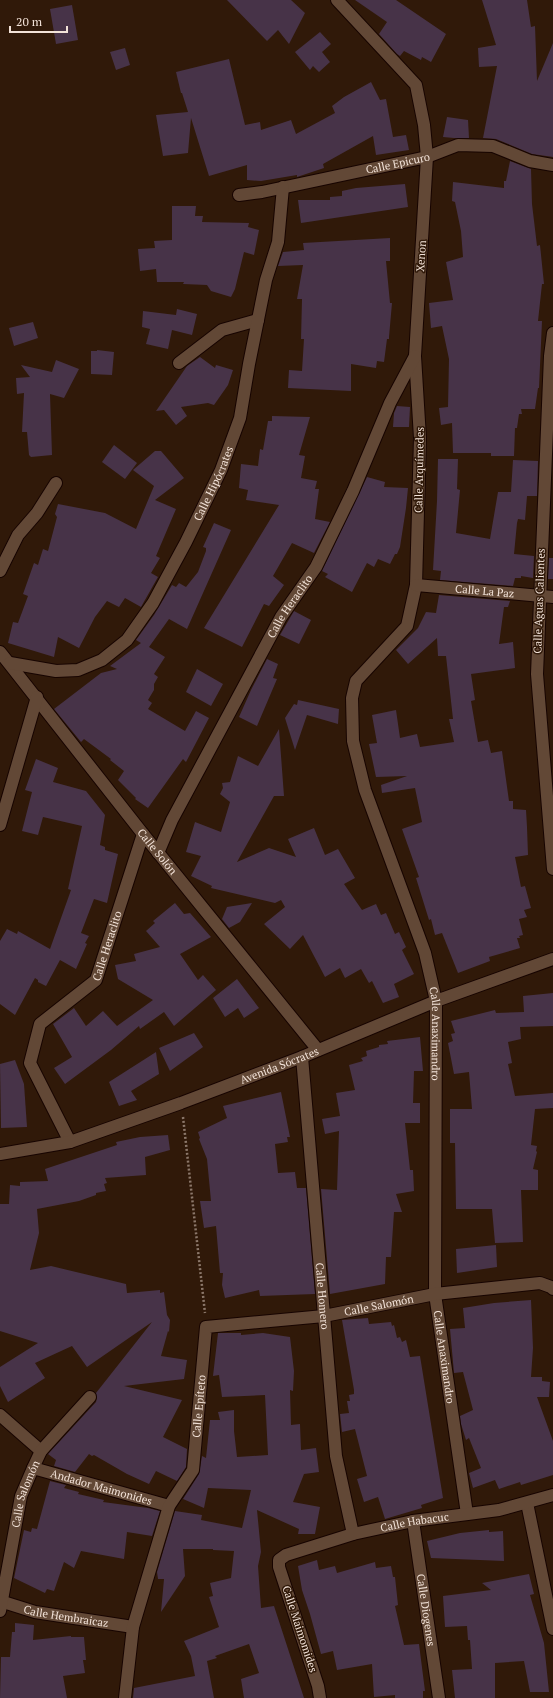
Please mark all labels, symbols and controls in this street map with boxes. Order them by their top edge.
scale bar [10,8,67,34]
text: 20 m [16,14,43,29]
street label: Calle Epicuro [364,150,431,177]
street label: Xenon [413,239,429,272]
street label: Calle Arquímedes [411,427,427,513]
street label: Calle Hipócrates [190,444,236,523]
street label: Calle Aguas Calientes [530,548,548,654]
street label: Calle Heraclito [264,572,315,640]
street label: Calle La Paz [455,581,515,601]
street label: Calle Solón [134,826,180,878]
street label: Calle Heraclito [89,909,125,983]
street label: Calle Anaximandro [426,985,443,1081]
street label: Avenida Sócrates [238,1044,321,1087]
street label: Calle Homero [313,1262,332,1330]
street label: Calle Salomón [343,1291,415,1319]
street label: Calle Anaximandro [430,1309,458,1404]
street label: Calle Epíteto [189,1374,209,1438]
street label: Calle Salomón [8,1457,43,1529]
street label: Andador Maimonides [49,1466,154,1508]
street label: Calle Habacuc [379,1509,450,1535]
street label: Calle Diogenes [414,1573,438,1647]
street label: Calle Maimomides [279,1584,321,1674]
street label: Calle Hembraicaz [22,1602,109,1630]

